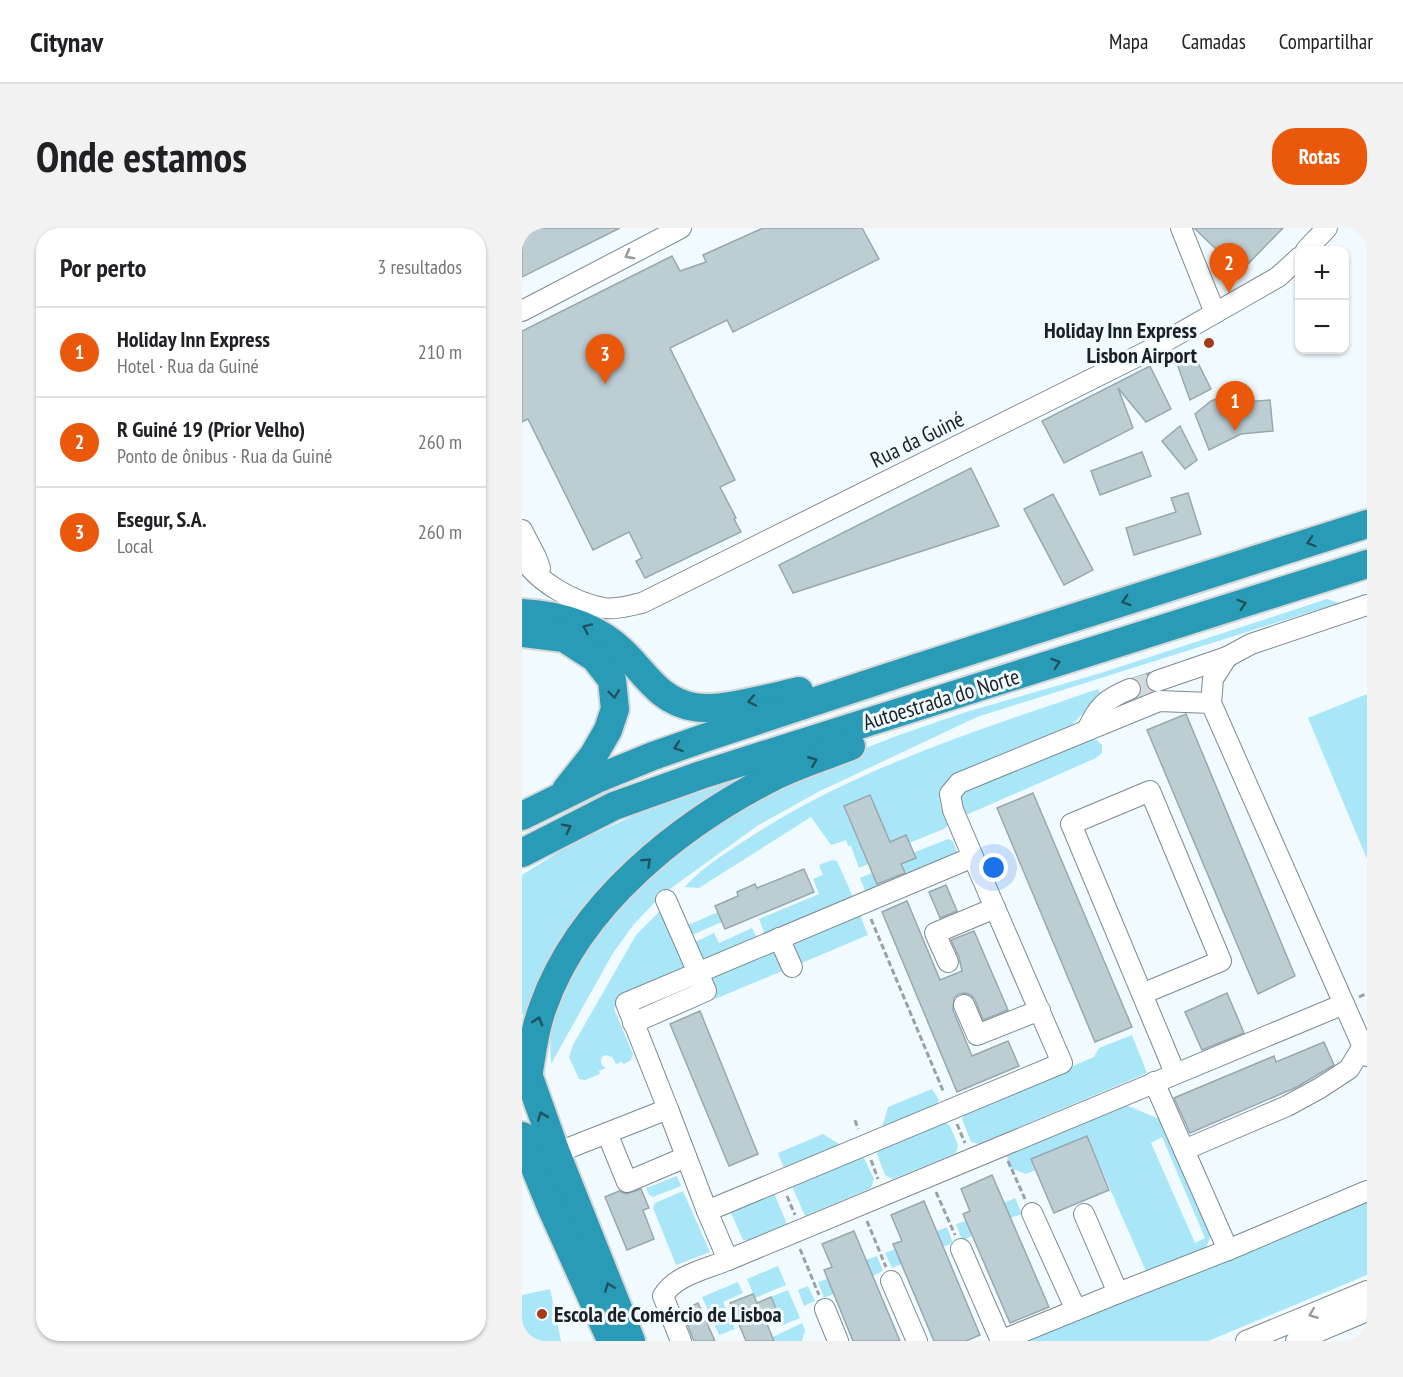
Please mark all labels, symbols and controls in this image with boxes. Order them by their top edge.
text: Citynav [30,23,103,60]
text: Mapa [1109,28,1148,55]
text: Camadas [1181,28,1246,55]
text: Compartilhar [1279,28,1373,55]
button: Rotas [1272,128,1367,185]
text: Onde estamos [36,129,247,184]
pin: 2 [1210,244,1248,293]
map controls [1295,246,1349,354]
button: + [1295,246,1349,300]
one-way arrow [624,248,635,259]
text: Por perto [60,251,146,284]
text: 3 resultados [377,254,462,280]
button: − [1295,300,1349,354]
place label: Holiday Inn Express Lisbon Airport [1044,316,1198,369]
text: Holiday Inn Express [117,325,270,353]
pin: 3 [586,334,625,384]
marker: Holiday Inn Express Lisbon Airport [1202,336,1216,350]
text: 1 [75,339,84,365]
text: 210 m [418,339,462,365]
text: Hotel · Rua da Guiné [117,353,259,379]
pin: 1 [1216,382,1254,431]
street label: Rua da Guiné [866,404,968,474]
text: R Guiné 19 (Prior Velho) [117,415,305,443]
text: 2 [75,429,84,455]
text: 260 m [418,429,462,455]
text: Ponto de ônibus · Rua da Guiné [117,443,332,469]
text: Esegur, S.A. [117,505,207,533]
text: 3 [75,519,84,545]
text: 260 m [418,519,462,545]
text: Local [117,533,153,559]
one-way arrow [1306,534,1317,547]
one-way arrow [1121,594,1132,606]
one-way arrow [1236,599,1247,611]
one-way arrow [582,623,593,635]
one-way arrow [1050,658,1061,670]
street label: Autoestrada do Norte [859,662,1023,736]
one-way arrow [607,690,619,699]
one-way arrow [747,694,757,707]
one-way arrow [673,739,684,752]
one-way arrow [807,756,818,768]
one-way arrow [561,824,572,836]
your location [979,853,1008,882]
one-way arrow [641,858,651,869]
one-way arrow [531,1016,543,1027]
one-way arrow [537,1111,550,1122]
one-way arrow [604,1282,616,1293]
place label: Escola de Comércio de Lisboa [554,1300,782,1328]
marker: Escola de Comércio de Lisboa [535,1307,549,1321]
one-way arrow [1308,1307,1319,1319]

